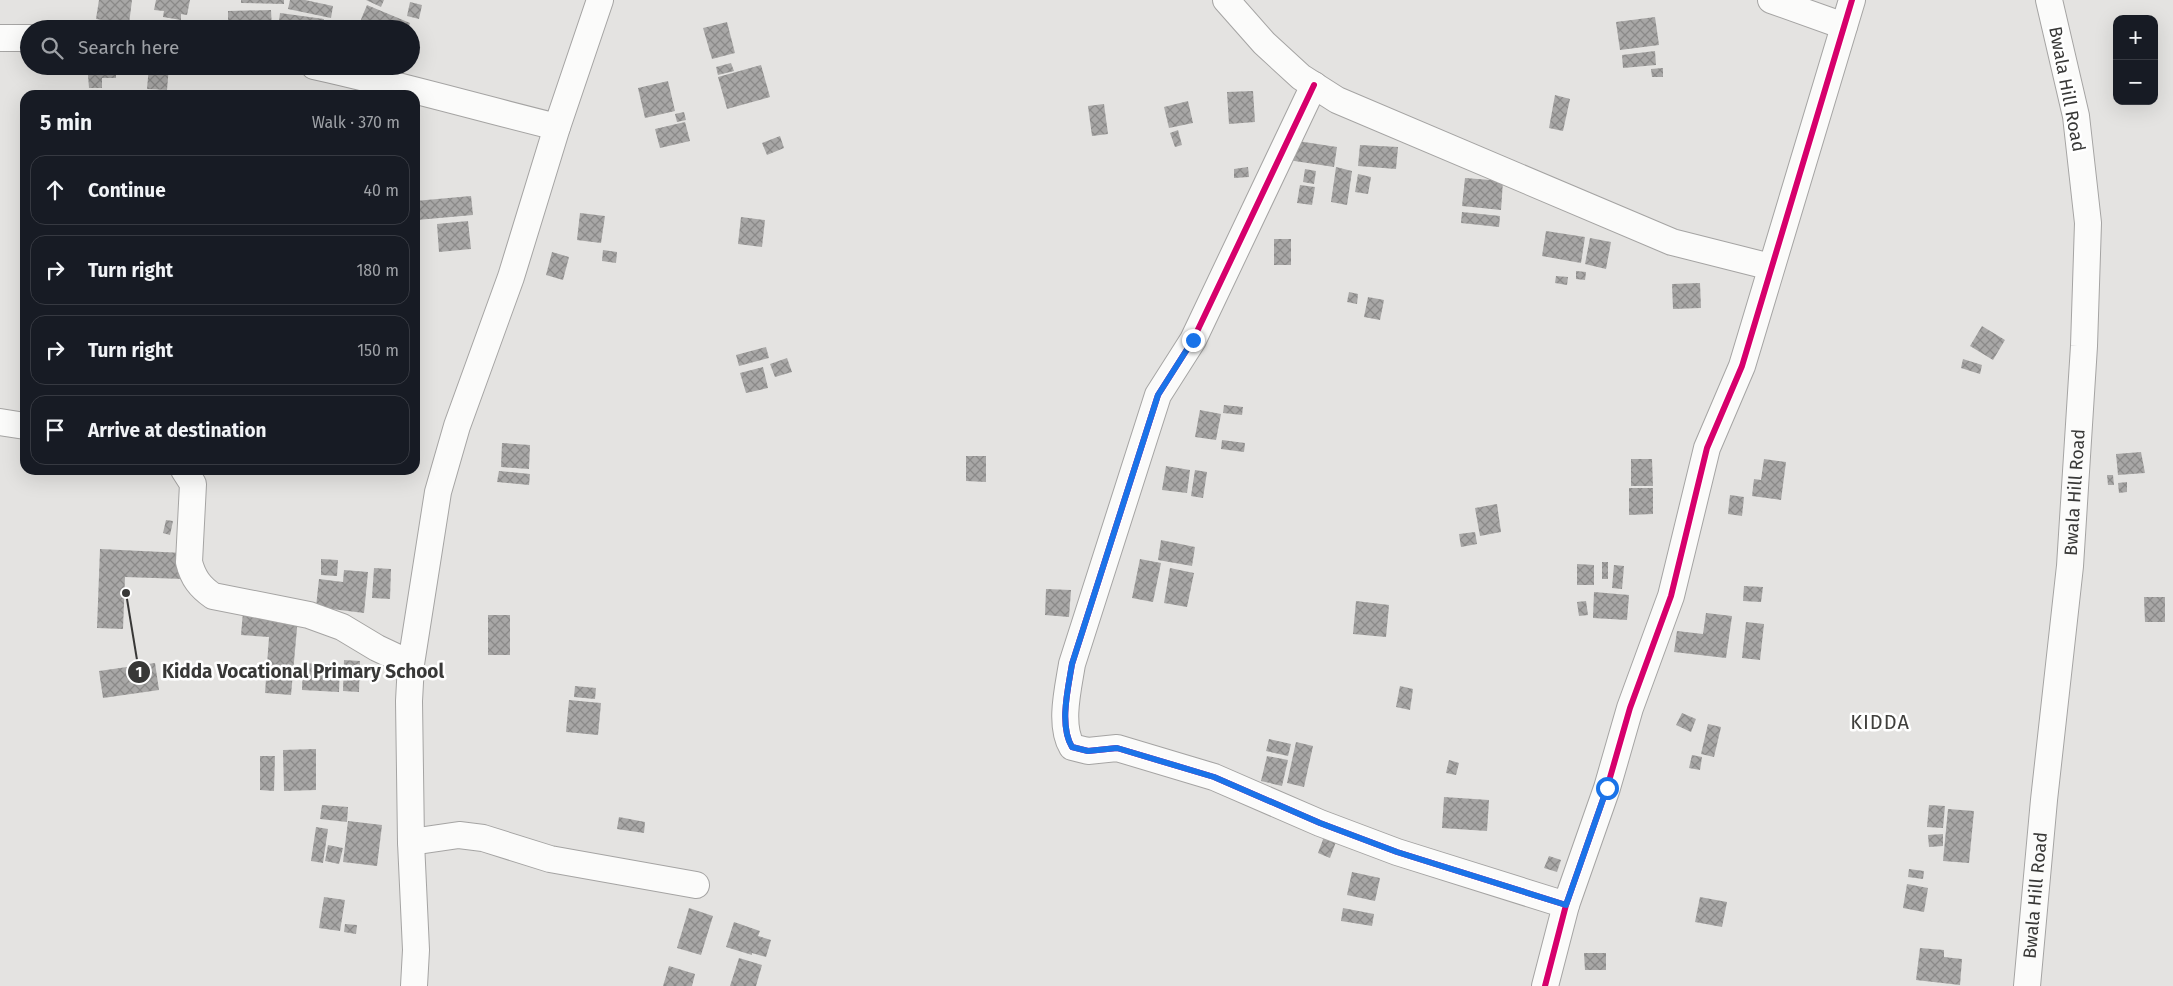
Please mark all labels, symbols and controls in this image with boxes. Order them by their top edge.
map controls [2113,15,2158,105]
button: + [2113,15,2158,60]
search box [20,20,420,75]
street label: Bwala Hill Road [2044,24,2090,154]
icon: search [38,34,66,62]
text: Search here [78,36,179,59]
button: − [2113,60,2158,105]
text: 5 min [40,110,92,136]
text: Walk · 370 m [312,113,400,132]
icon: ahead [41,176,69,204]
text: Continue [88,179,166,202]
text: 40 m [364,181,399,200]
icon: right [41,256,69,284]
text: Turn right [88,259,173,282]
text: 180 m [356,261,399,280]
route end [1182,329,1205,352]
icon: right [41,336,69,364]
text: Turn right [88,339,173,362]
text: 150 m [357,341,399,360]
icon: arrive [41,416,69,444]
text: Arrive at destination [88,419,267,442]
street label: Bwala Hill Road [2060,428,2090,557]
callout: Kidda Vocational Primary School [127,655,454,689]
text: Kidda Vocational Primary School [162,660,444,683]
text: 1 [136,663,142,681]
district label: KIDDA [1850,710,1910,734]
route start [1596,777,1619,800]
street label: Bwala Hill Road [2019,831,2052,960]

